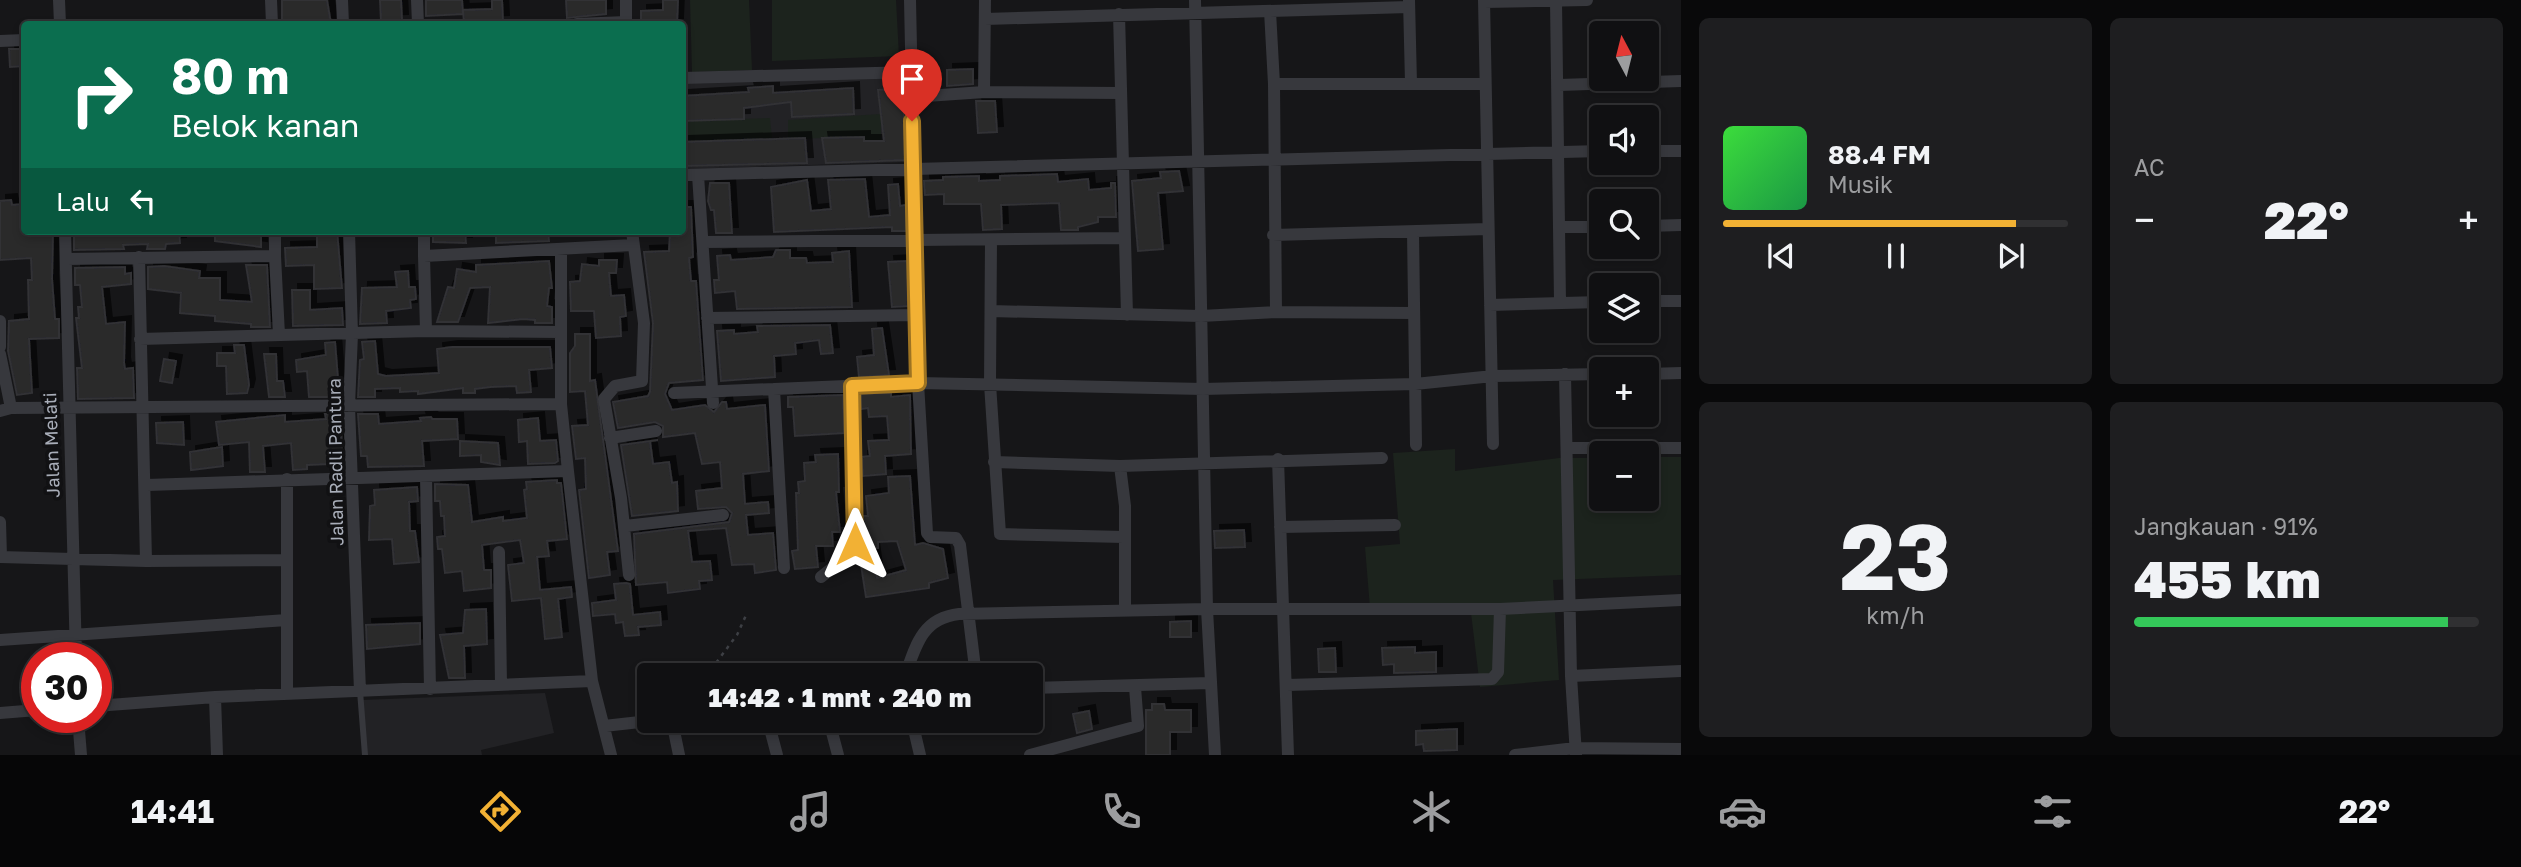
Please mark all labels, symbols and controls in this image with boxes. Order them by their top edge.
north arrow [1589,21,1659,91]
map controls [1589,21,1659,511]
text: 80 m [171,46,289,105]
icon: right [56,49,147,140]
pin [882,49,942,121]
icon: arrive [893,60,931,98]
button: sound [1589,105,1659,175]
text: Belok kanan [171,106,359,144]
text: 88.4 FM [1828,139,1931,170]
text: AC [2134,153,2165,181]
text: Musik [1828,170,1893,198]
icon: left [124,182,162,220]
text: Lalu [56,186,110,217]
text: 22° [2264,188,2349,250]
button: search [1589,189,1659,259]
text: − [2134,197,2155,242]
text: + [2458,197,2479,242]
icon: previous [1762,237,1800,275]
icon: pause [1877,237,1915,275]
icon: next [1992,237,2030,275]
button: layers [1589,273,1659,343]
button: + [1589,357,1659,427]
street label: Jalan Radli Pantura [323,378,347,546]
street label: Jalan Melati [38,392,64,498]
button: − [1589,441,1659,511]
text: 23 [1840,501,1951,610]
position arrow [818,507,892,581]
text: Jangkauan · 91% [2134,512,2318,540]
text: 455 km [2134,547,2321,609]
text: km/h [1866,601,1925,629]
speed limit sign: 30 [21,642,112,733]
text: 14:42 · 1 mnt · 240 m [709,682,971,713]
icon: directions [476,787,525,836]
icon: music [786,787,835,836]
icon: phone [1097,787,1146,836]
icon: climate [1407,787,1456,836]
icon: car [1718,787,1767,836]
icon: filters [2028,787,2077,836]
text: 14:41 [131,792,214,830]
text: 22° [2339,792,2390,830]

